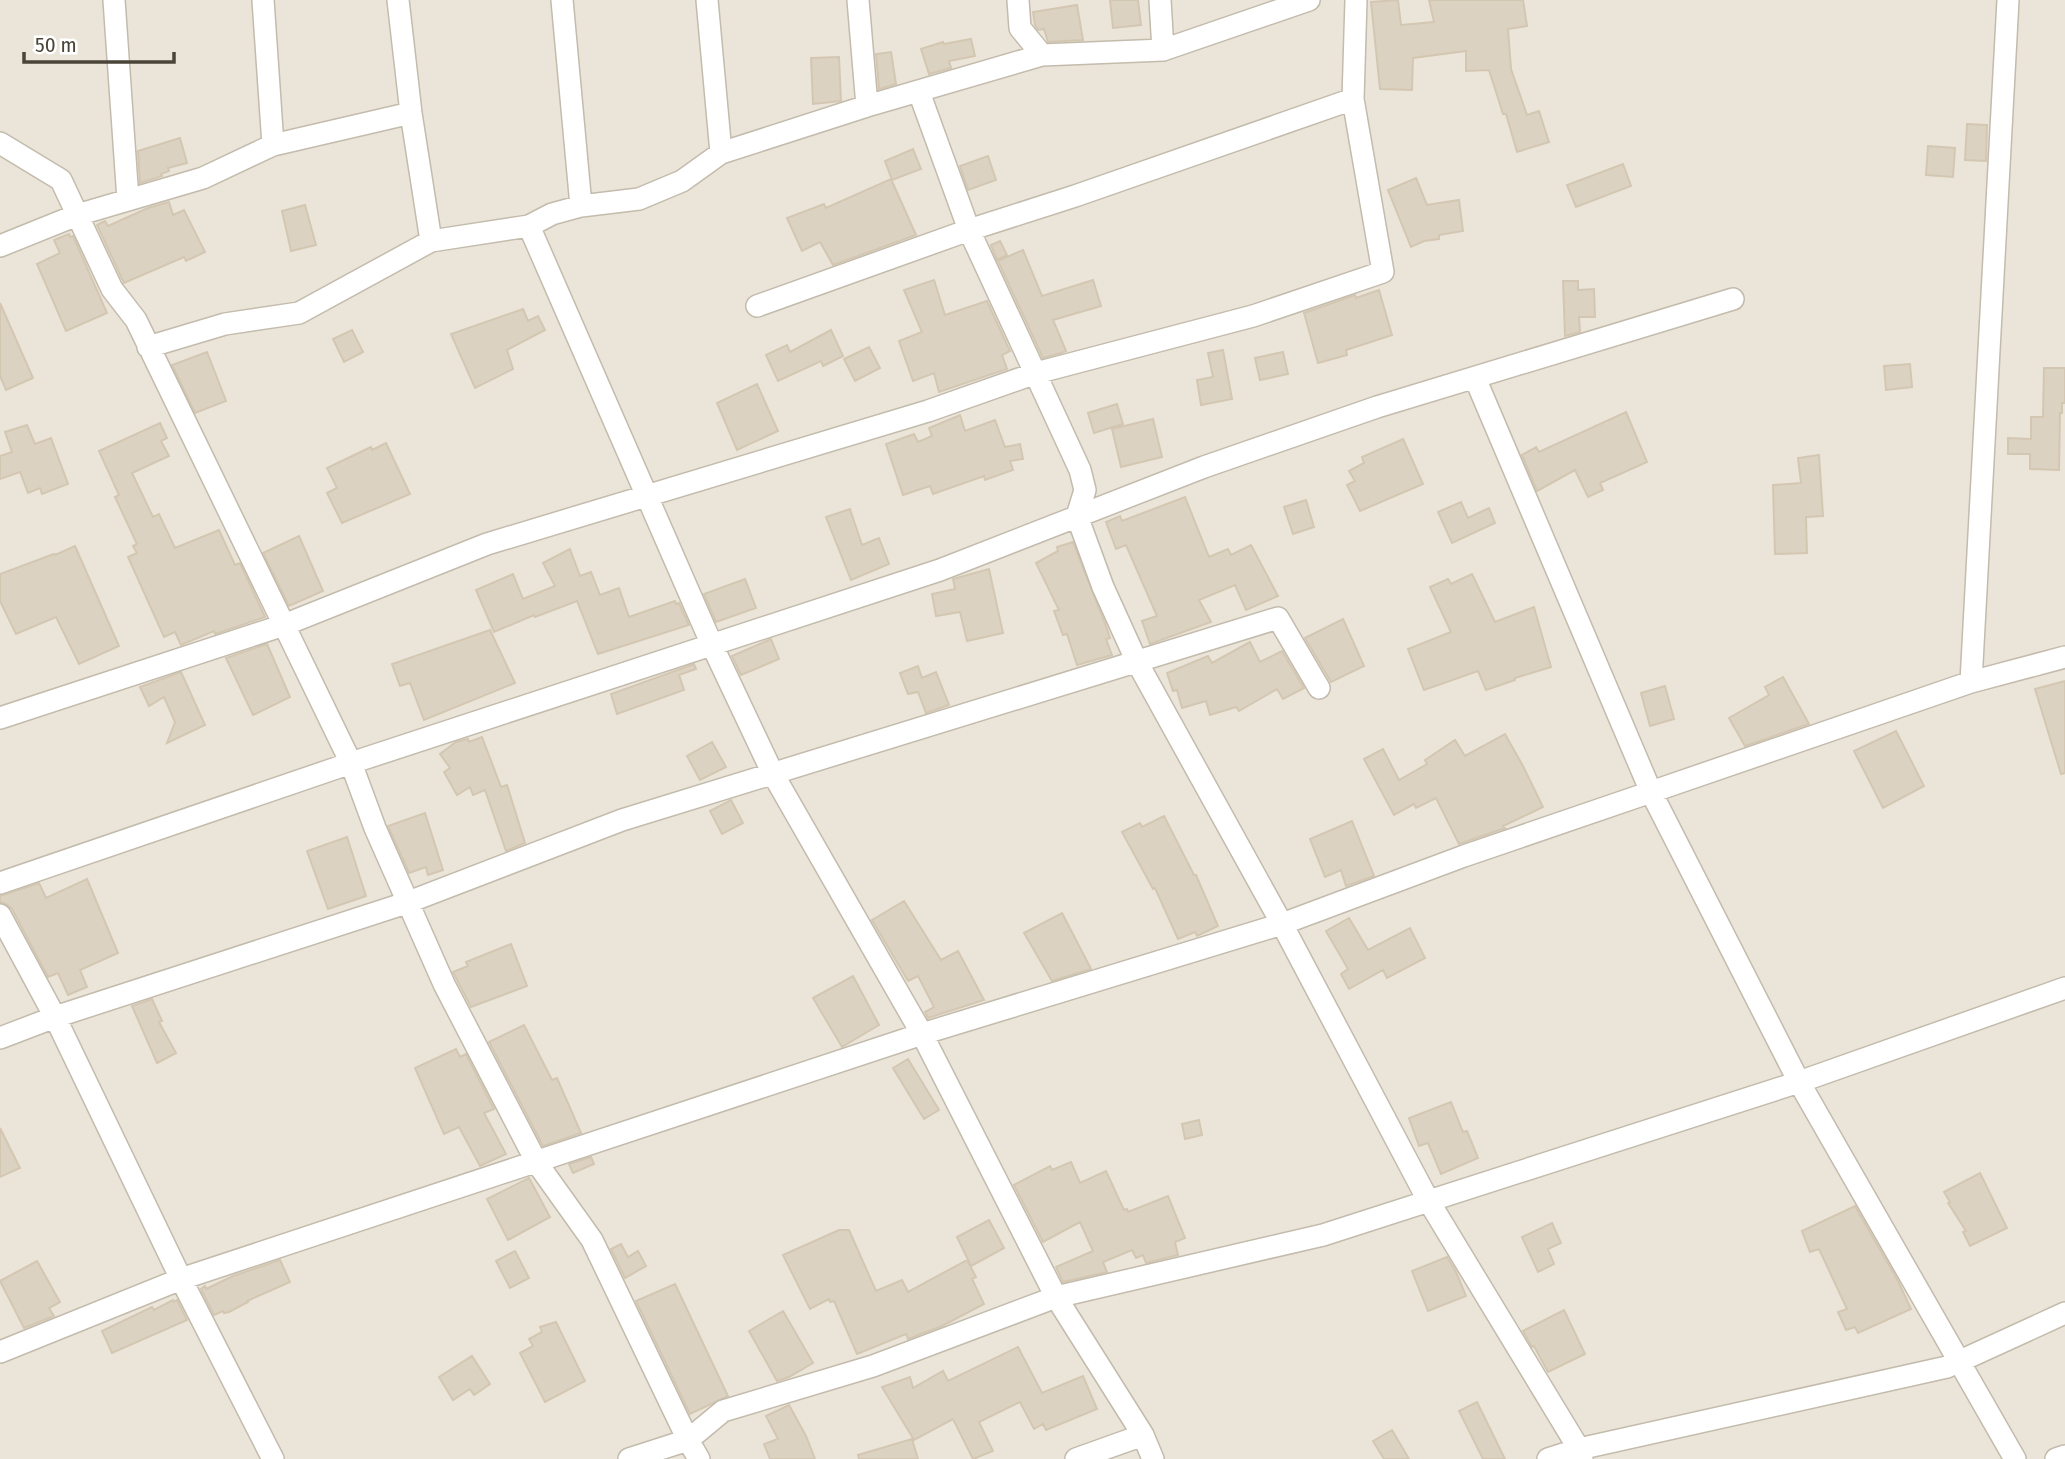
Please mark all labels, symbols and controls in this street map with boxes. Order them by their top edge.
scale bar [24,21,175,65]
text: 50 m [35,32,77,58]

